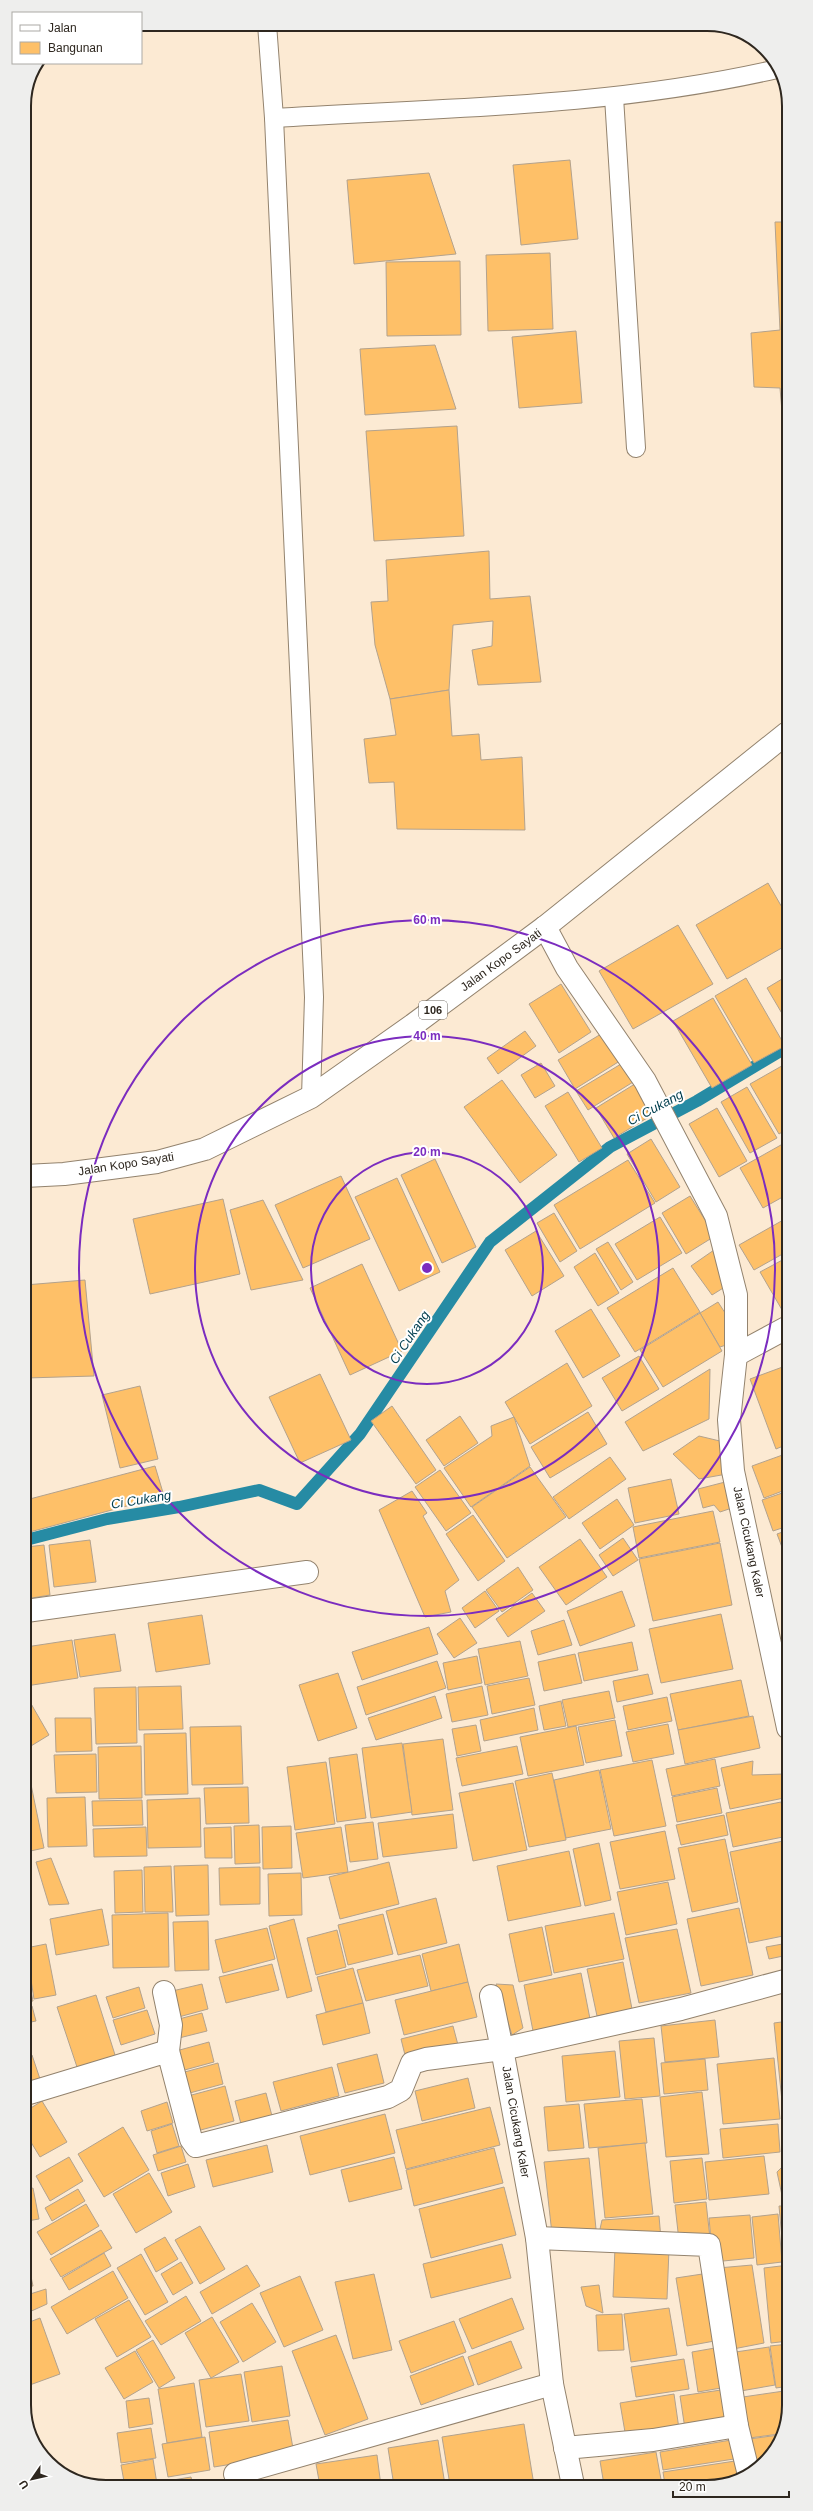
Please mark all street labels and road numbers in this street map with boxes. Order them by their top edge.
street label: Jalan Kopo Sayati [458,926,544,994]
road number: 106 [419,1001,447,1019]
street label: Jalan Kopo Sayati [77,1150,175,1178]
street label: Jalan Cicukang Kaler [730,1485,768,1599]
street label: Jalan Cicukang Kaler [499,2065,533,2179]

